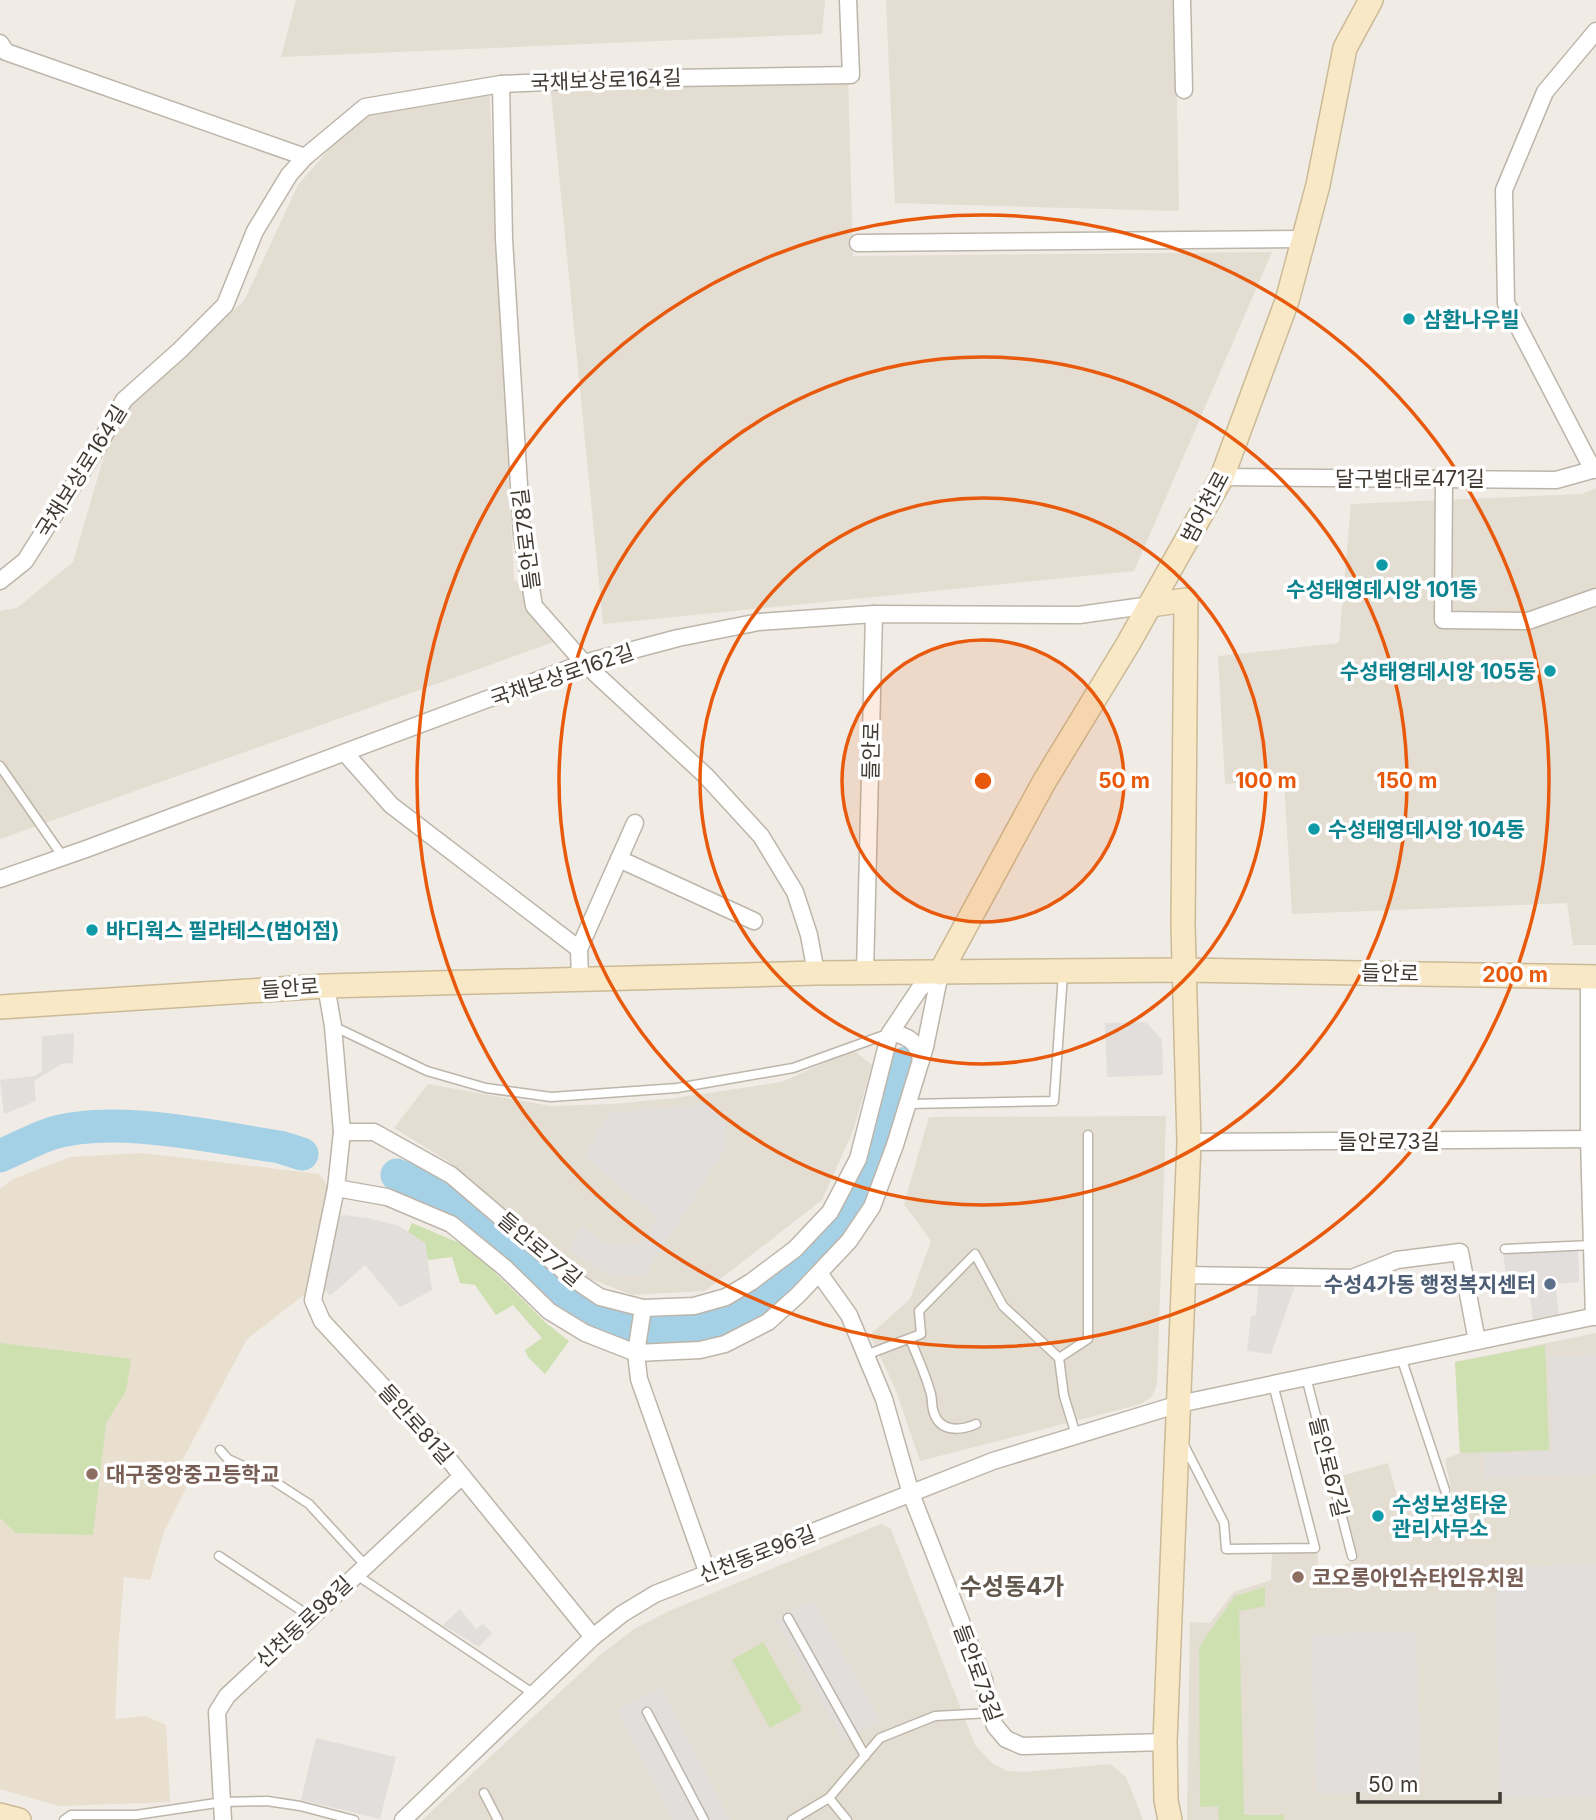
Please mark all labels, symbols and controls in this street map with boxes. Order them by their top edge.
street label: 국채보상로164길 [530,65,682,95]
place label: 삼환나우빌 [1423,307,1520,332]
marker: 삼환나우빌 [1401,311,1417,327]
street label: 국채보상로164길 [30,400,132,542]
street label: 달구벌대로471길 [1335,466,1485,491]
street label: 범어천로 [1176,467,1234,547]
street label: 들안로78길 [507,487,545,591]
marker: 수성태영데시앙 101동 [1374,557,1390,573]
place label: 수성태영데시앙 101동 [1286,577,1478,602]
street label: 국채보상로162길 [487,639,637,711]
place label: 수성태영데시앙 105동 [1340,659,1536,684]
marker: 수성태영데시앙 105동 [1542,663,1558,679]
street label: 들안로 [858,722,884,780]
text: 50 m [1098,768,1150,793]
text: 100 m [1235,768,1297,793]
text: 150 m [1377,768,1437,793]
centre of rings [971,769,995,793]
place label: 수성태영데시앙 104동 [1328,817,1525,842]
marker: 수성태영데시앙 104동 [1306,821,1322,837]
place label: 바디웍스 필라테스(범어점) [106,918,339,943]
marker: 바디웍스 필라테스(범어점) [84,922,100,938]
street label: 들안로 [1361,960,1419,986]
text: 200 m [1482,962,1548,987]
street label: 들안로 [260,974,320,1002]
street label: 들안로73길 [1338,1129,1440,1154]
street label: 들안로77길 [493,1207,587,1291]
place label: 수성4가동 행정복지센터 [1324,1272,1536,1297]
marker: 수성4가동 행정복지센터 [1542,1276,1558,1292]
street label: 들안로81길 [374,1379,458,1469]
street label: 들안로67길 [1305,1414,1353,1520]
place label: 대구중앙중고등학교 [106,1462,280,1487]
marker: 대구중앙중고등학교 [84,1466,100,1482]
place label: 수성보성타운 관리사무소 [1392,1492,1508,1541]
marker: 수성보성타운 관리사무소 [1370,1508,1386,1524]
street label: 신천동로96길 [695,1520,819,1588]
place label: 코오롱아인슈타인유치원 [1312,1565,1525,1590]
marker: 코오롱아인슈타인유치원 [1290,1569,1306,1585]
street label: 신천동로98길 [251,1571,357,1673]
district label: 수성동4가 [960,1572,1064,1601]
street label: 들안로73길 [949,1621,1007,1725]
scale bar [1358,1760,1500,1804]
text: 50 m [1368,1772,1418,1797]

